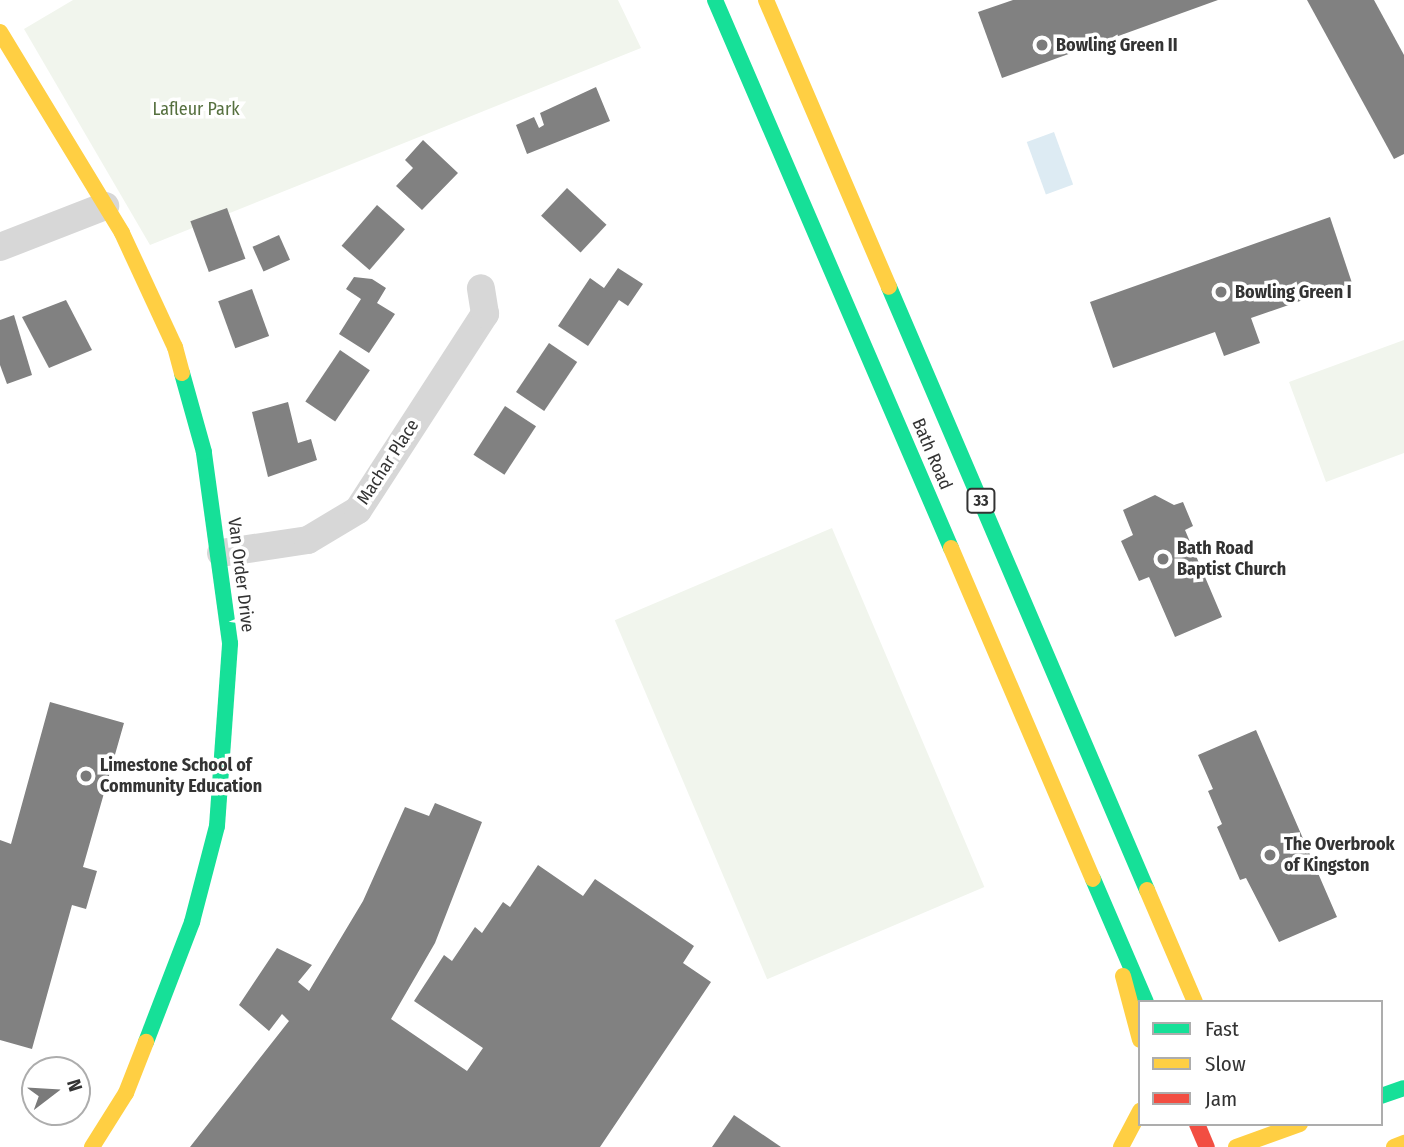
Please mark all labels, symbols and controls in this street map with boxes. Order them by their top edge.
place label: Bowling Green II [1056,34,1178,56]
marker: Bowling Green II [1034,37,1050,53]
park label: Lafleur Park [152,98,240,120]
place label: Bowling Green I [1235,281,1352,303]
marker: Bowling Green I [1213,284,1229,300]
street label: Machar Place [352,415,424,509]
street label: Bath Road [907,415,957,493]
road number: 33 [965,488,997,514]
street label: Van Order Drive [223,517,259,633]
place label: Bath Road Baptist Church [1177,538,1286,580]
marker: Bath Road Baptist Church [1155,551,1171,567]
place label: Limestone School of Community Education [100,755,262,798]
marker: Limestone School of Community Education [78,768,94,784]
place label: The Overbrook of Kingston [1284,834,1395,876]
marker: The Overbrook of Kingston [1262,847,1278,863]
legend [1138,1000,1383,1126]
text: Fast [1205,1016,1239,1042]
text: Slow [1205,1051,1246,1077]
north arrow [21,1056,91,1126]
text: N [62,1076,87,1094]
text: Jam [1205,1086,1237,1112]

